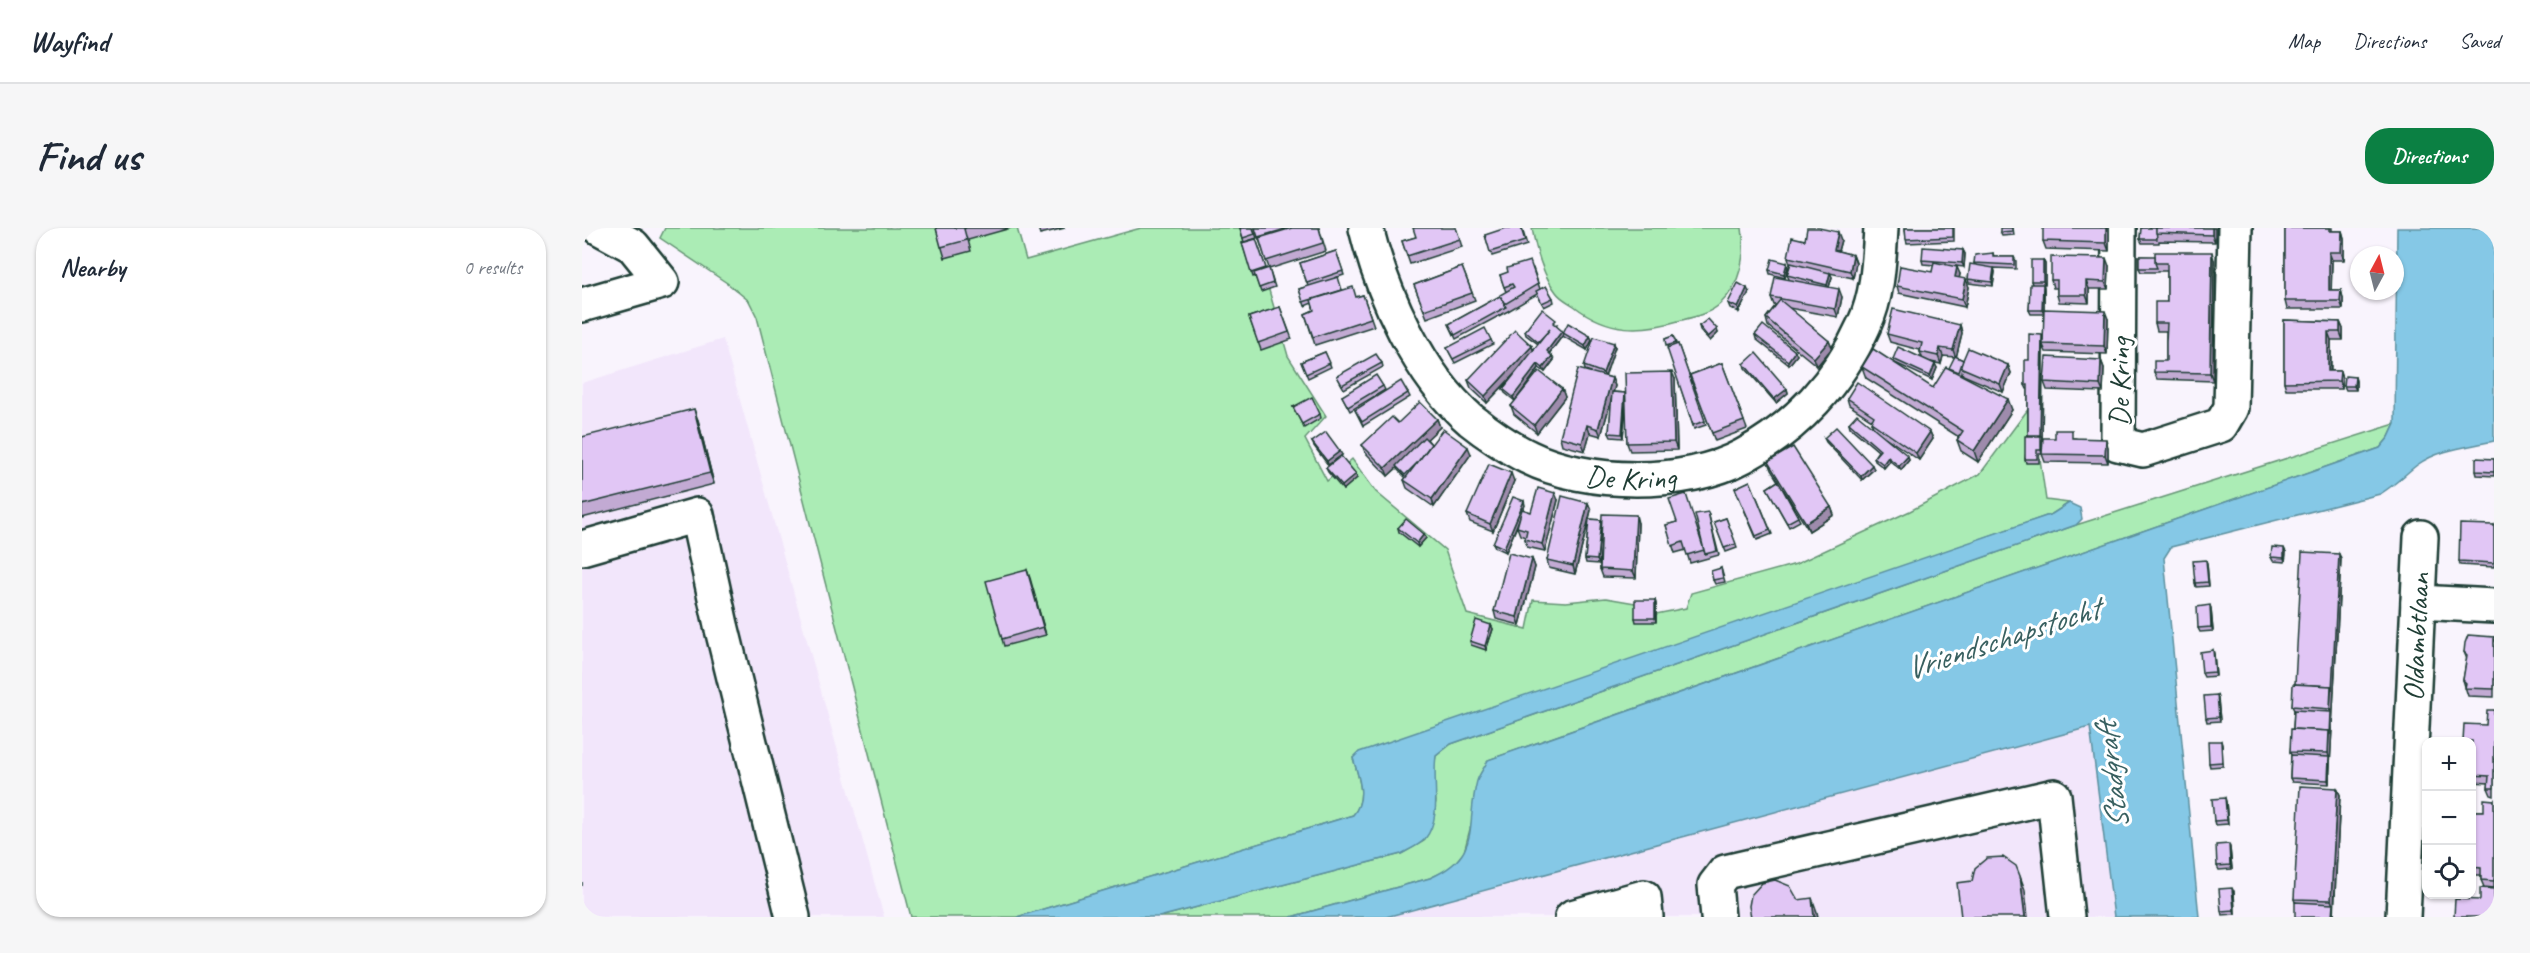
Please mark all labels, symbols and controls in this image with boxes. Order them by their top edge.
text: Wayfind [30,24,109,59]
text: Map [2288,28,2320,54]
text: Directions [2353,28,2426,54]
text: Saved [2459,28,2500,54]
button: Directions [2365,128,2494,184]
text: Find us [36,130,141,183]
north arrow [2350,246,2404,300]
text: Nearby [60,251,125,284]
text: 0 results [463,255,522,280]
street label: De Kring [2100,335,2138,427]
street label: De Kring [1584,456,1680,498]
street label: Oldambtlaan [2394,571,2438,702]
water label: Vriendschapstocht [1900,585,2112,689]
water label: Stadgraft [2084,715,2138,832]
map controls [2422,737,2476,899]
button: + [2422,737,2476,791]
button: − [2422,791,2476,845]
button: locate [2422,845,2476,899]

